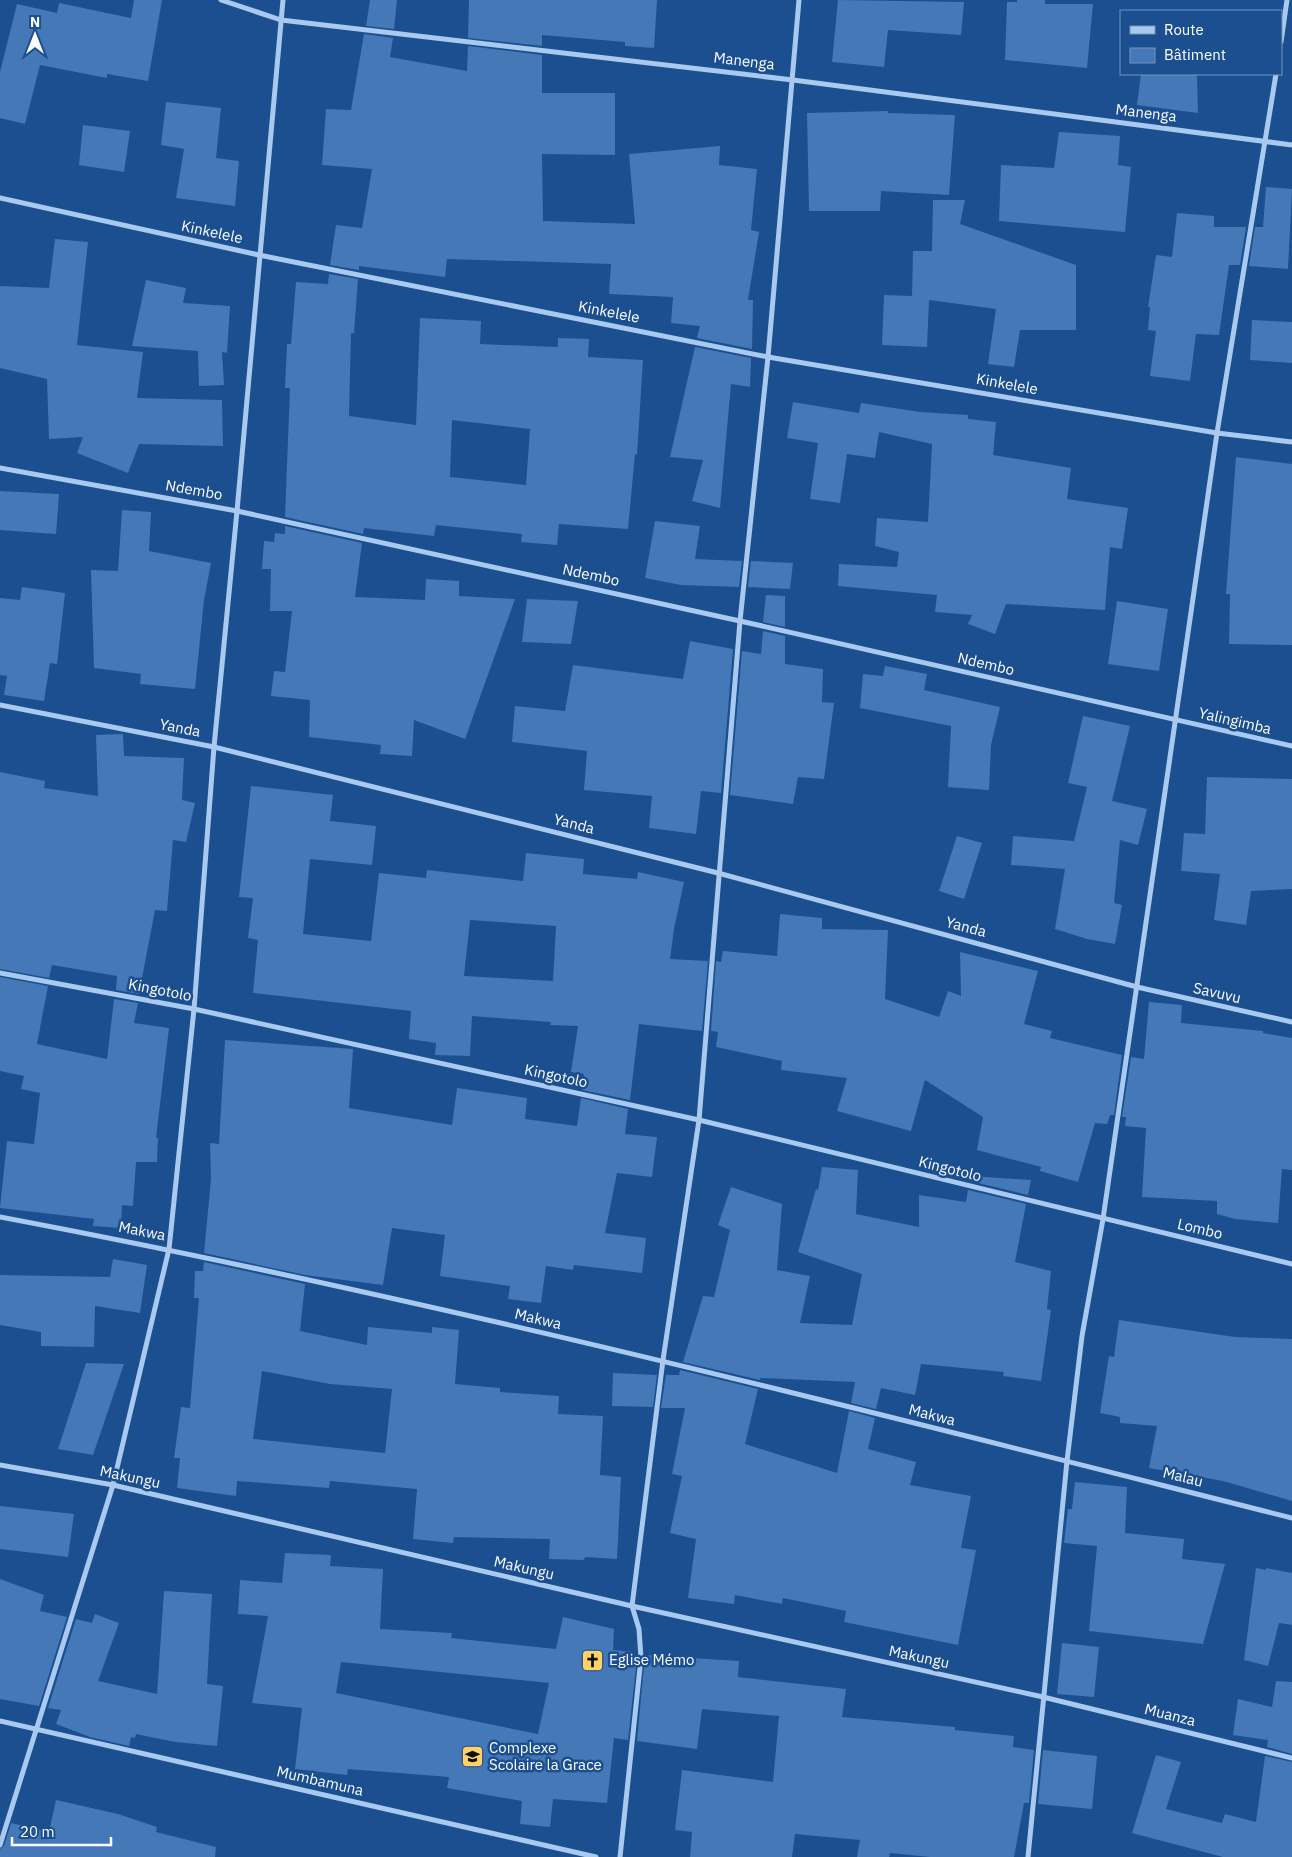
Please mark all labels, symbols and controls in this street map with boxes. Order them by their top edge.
north arrow [10,10,60,60]
legend [1120,10,1282,75]
text: N [30,13,40,31]
text: Route [1164,20,1204,39]
text: Bâtiment [1164,45,1226,64]
street label: Manenga [712,47,776,74]
street label: Manenga [1114,99,1178,126]
street label: Kinkelele [180,216,245,247]
street label: Kinkelele [577,296,641,327]
street label: Kinkelele [975,369,1039,398]
street label: Ndembo [164,475,224,504]
street label: Ndembo [561,559,621,590]
street label: Ndembo [956,648,1016,679]
street label: Yalingimba [1197,703,1273,738]
street label: Yanda [158,714,202,741]
street label: Yanda [552,809,596,838]
street label: Yanda [944,912,989,941]
street label: Kingotolo [127,974,193,1005]
street label: Savuvu [1191,978,1243,1007]
street label: Kingotolo [523,1060,589,1091]
street label: Kingotolo [917,1152,984,1185]
street label: Lombo [1176,1214,1225,1243]
street label: Makwa [117,1217,167,1244]
street label: Makwa [513,1304,563,1333]
street label: Makwa [907,1400,957,1429]
street label: Makungu [98,1461,162,1492]
street label: Malau [1161,1462,1205,1491]
street label: Makungu [492,1551,556,1584]
street label: Makungu [887,1641,951,1672]
church icon: Eglise Mémo [581,1648,605,1672]
place label: Eglise Mémo [609,1650,694,1669]
street label: Muanza [1142,1699,1198,1730]
place label: Complexe Scolaire la Grace [489,1738,602,1774]
school or university icon: Complexe Scolaire la Grace [461,1745,485,1769]
street label: Mumbamuna [275,1761,365,1800]
scale bar [12,1814,111,1846]
text: 20 m [20,1822,55,1841]

